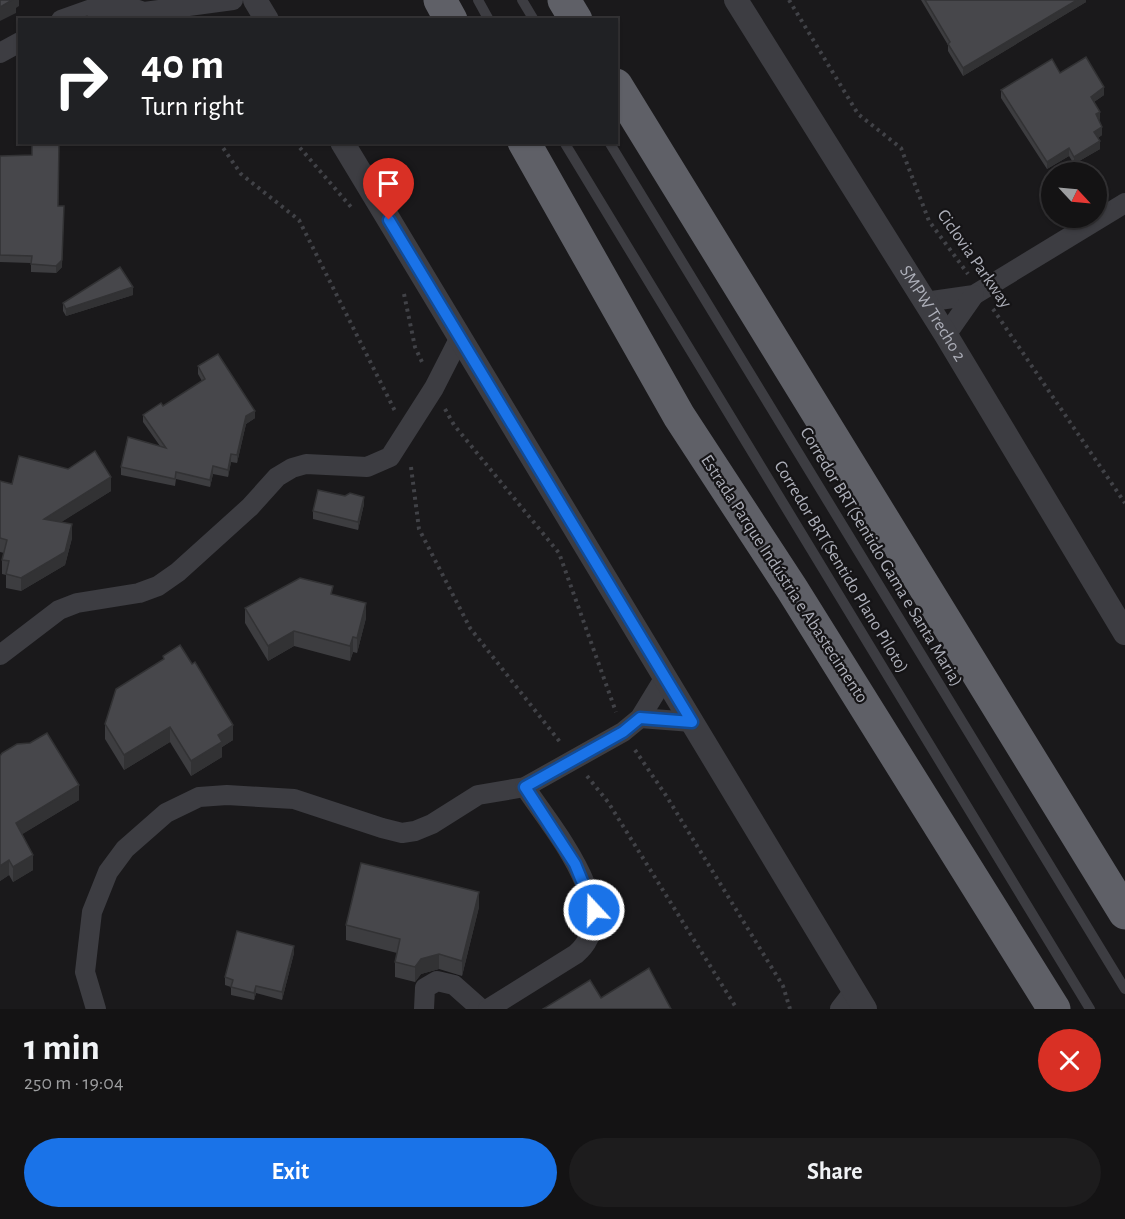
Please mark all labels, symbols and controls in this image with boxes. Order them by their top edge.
icon: right [42,42,120,120]
text: 40 m [141,44,224,86]
text: Turn right [141,93,244,120]
pin [363,158,414,220]
north arrow [1041,162,1107,228]
map controls [1041,162,1107,228]
icon: arrive [372,167,405,200]
street label: Ciclovia Parkway [933,206,1015,312]
street label: SMPW Trecho 2 [896,263,969,365]
street label: Corredor BRT(Sentido Gama e Santa Maria) [796,424,966,690]
street label: Estrada Parque Indústria e Abastecimento [697,452,871,706]
street label: Corredor BRT(Sentido Plano Piloto) [770,458,912,676]
position arrow [562,878,626,942]
button: close [1038,1029,1101,1092]
text: 1 min [24,1030,100,1066]
text: 250 m · 19:04 [24,1073,124,1093]
button: Exit [24,1138,557,1207]
button: Share [569,1138,1101,1207]

